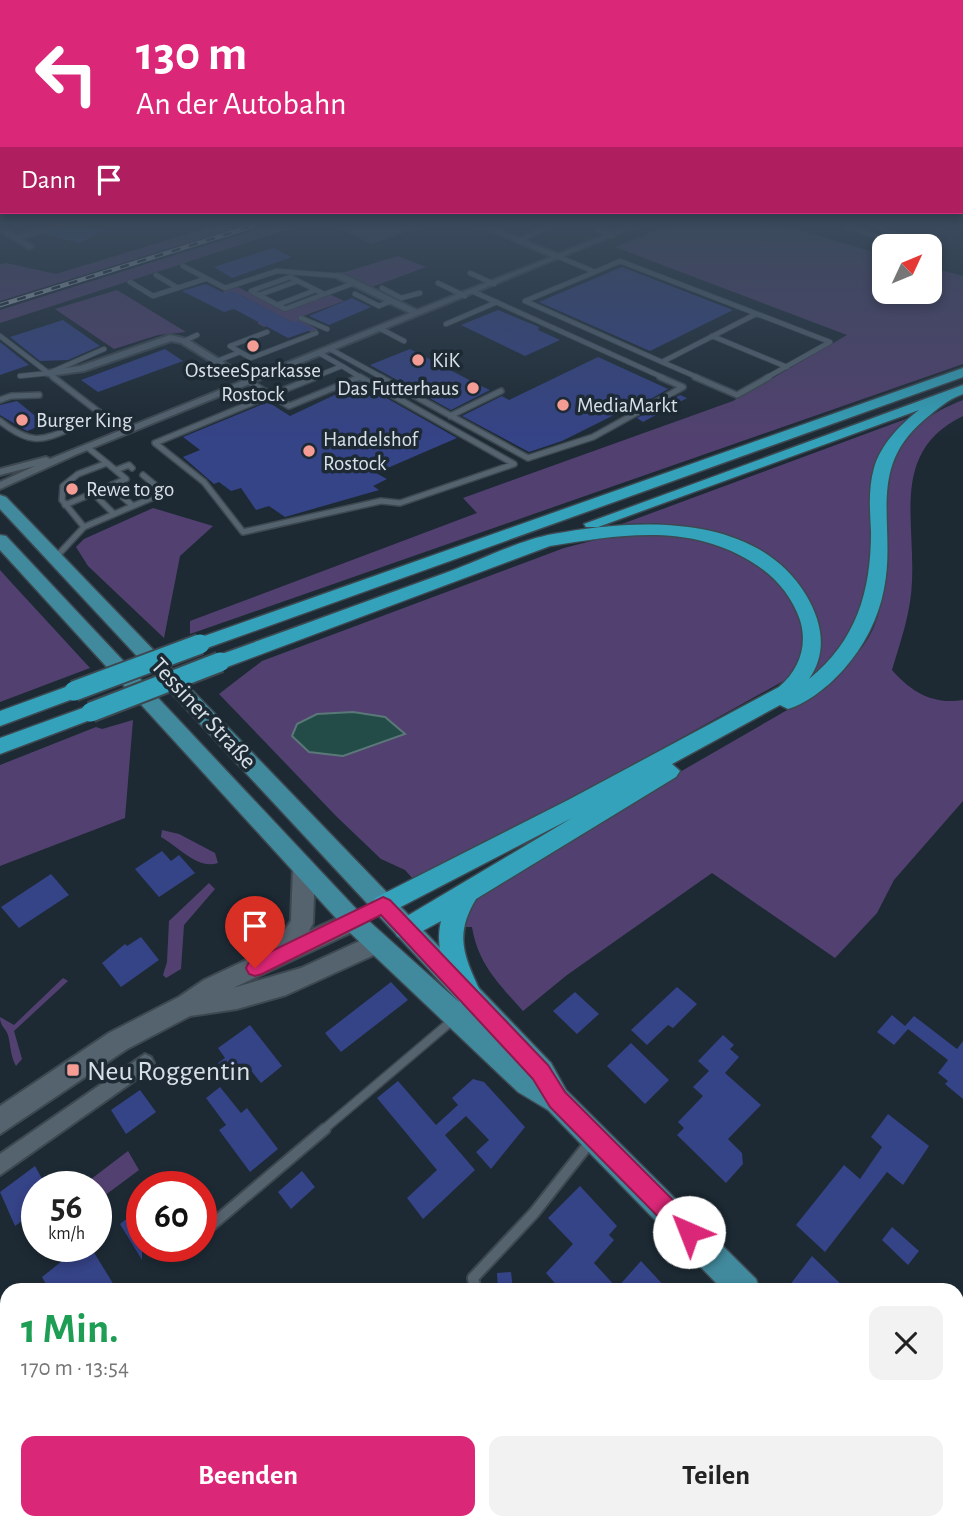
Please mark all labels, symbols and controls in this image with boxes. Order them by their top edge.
icon: left [21,28,112,119]
text: 130 m [136,30,247,79]
text: An der Autobahn [136,88,347,120]
icon: arrive [90,161,128,199]
text: Dann [21,167,76,193]
north arrow [872,234,942,304]
map controls [872,234,942,304]
marker: OstseeSparkasse Rostock [245,338,261,354]
place label: KiK [432,350,461,371]
marker: KiK [410,352,426,368]
place label: OstseeSparkasse Rostock [185,360,321,405]
place label: Das Futterhaus [337,378,459,399]
marker: Das Futterhaus [465,380,481,396]
place label: MediaMarkt [577,395,678,416]
marker: MediaMarkt [555,397,571,413]
place label: Burger King [36,410,133,431]
marker: Burger King [14,412,30,428]
place label: Handelshof Rostock [323,429,420,474]
marker: Handelshof Rostock [301,443,317,459]
place label: Rewe to go [86,479,174,500]
marker: Rewe to go [64,481,80,497]
street label: Tessiner Straße [146,654,260,774]
pin [225,896,285,968]
icon: arrive [236,907,274,945]
place label: Neu Roggentin [87,1058,250,1086]
marker: Neu Roggentin [65,1062,81,1078]
speed limit sign: 60 [126,1171,217,1262]
text: 56 [50,1190,83,1225]
position arrow [652,1195,726,1269]
text: km/h [48,1225,85,1243]
button: close [869,1306,943,1380]
text: 1 Min. [21,1308,119,1350]
text: 170 m · 13:54 [21,1357,129,1380]
button: Beenden [21,1436,475,1516]
button: Teilen [489,1436,943,1516]

